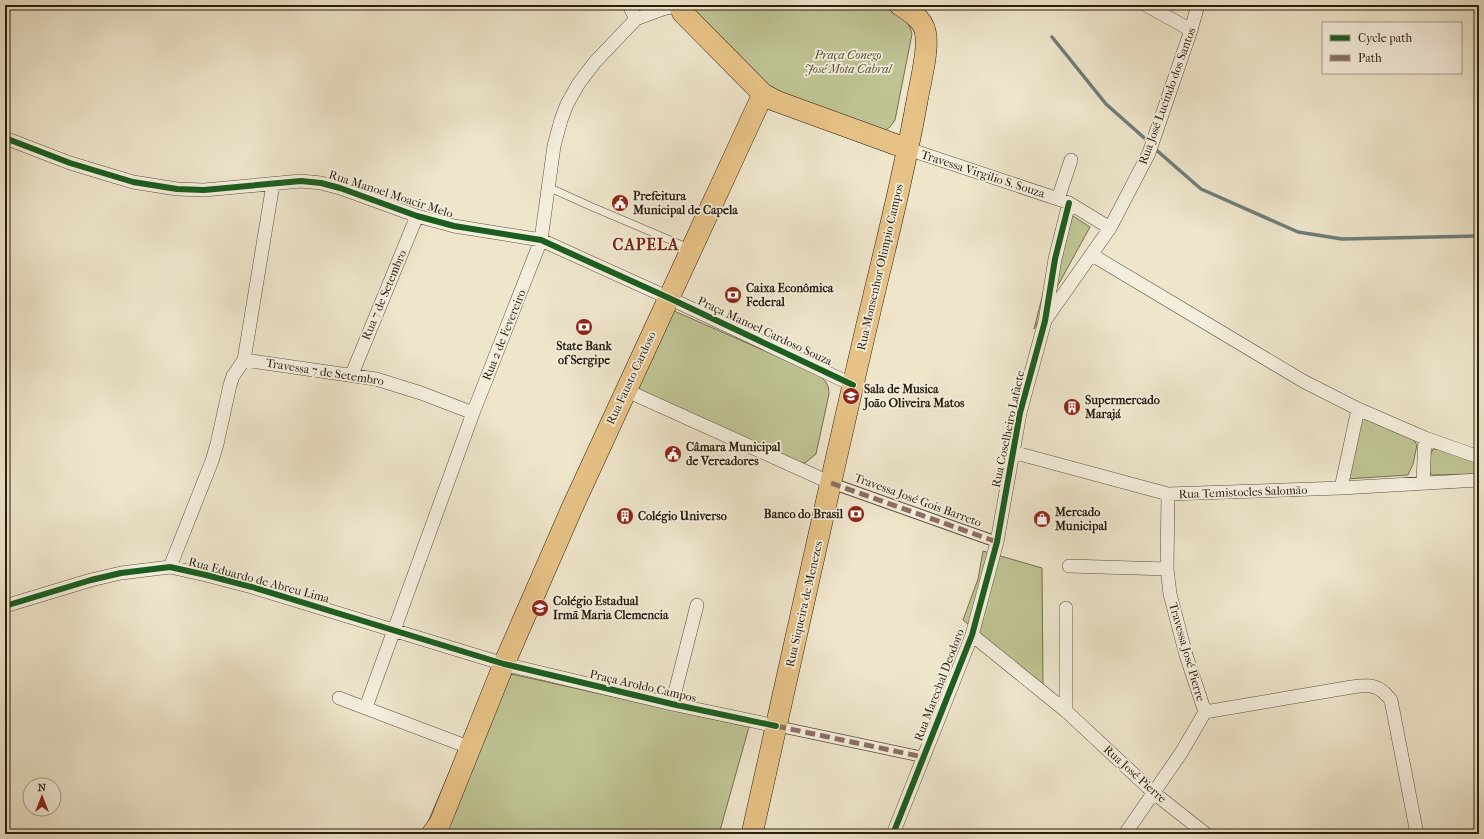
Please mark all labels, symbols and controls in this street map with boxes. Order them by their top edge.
legend [1322,22,1462,74]
street label: Rua José Lucindo dos Santos [1136,25,1199,166]
text: Cycle path [1358,31,1413,45]
park label: Praça Conego José Mota Cabral [805,48,893,76]
text: Path [1358,51,1382,65]
street label: Travessa Virgilio S. Souza [919,147,1047,201]
street label: Rua Manoel Moacir Melo [327,167,455,221]
street label: Rua Monsenhor Olimpio Campos [854,182,906,352]
place label: Prefeitura Municipal de Capela [632,189,738,218]
public building icon: Prefeitura Municipal de Capela [610,193,630,213]
district label: CAPELA [613,235,679,254]
street label: Rua 7 de Setembro [359,248,409,342]
place label: Caixa Econômica Federal [745,281,834,309]
bank icon: Caixa Econômica Federal [723,285,743,305]
street label: Rua 2 de Fevereiro [479,288,529,382]
street label: Praça Manoel Cardoso Souza [695,294,835,369]
bank icon: State Bank of Sergipe [574,317,594,337]
street label: Rua Fausto Cardoso [603,329,659,427]
place label: State Bank of Sergipe [556,339,612,368]
street label: Travessa 7 de Setembro [265,356,385,388]
street label: Rua Coselheiro Lafaete [989,369,1027,489]
place label: Sala de Musica João Oliveira Matos [862,382,965,411]
school or university icon: Sala de Musica João Oliveira Matos [841,386,861,406]
place label: Supermercado Marajá [1084,393,1160,421]
building icon: Supermercado Marajá [1062,397,1082,417]
place label: Câmara Municipal de Vereadores [686,440,781,468]
public building icon: Câmara Municipal de Vereadores [663,444,683,464]
street label: Travessa José Gois Barreto [852,470,984,530]
street label: Rua Temistocles Salomão [1178,483,1308,501]
bank icon: Banco do Brasil [846,504,866,524]
place label: Mercado Municipal [1054,505,1108,534]
building icon: Colégio Universo [615,506,635,526]
place label: Banco do Brasil [764,507,844,521]
place label: Colégio Universo [638,509,727,524]
shop icon: Mercado Municipal [1032,509,1052,529]
street label: Rua Siqueira de Menezes [783,539,825,668]
street label: Rua Eduardo de Abreu Lima [187,554,331,606]
place label: Colégio Estadual Irmã Maria Clemencia [553,594,669,622]
school or university icon: Colégio Estadual Irmã Maria Clemencia [530,598,550,618]
street label: Travessa José Pierre [1166,601,1208,703]
street label: Rua Marechal Deodoro [911,627,967,743]
street label: Praça Aroldo Campos [588,667,698,706]
street label: Rua José Pierre [1101,742,1169,806]
north arrow [22,777,62,817]
text: N [38,781,47,794]

